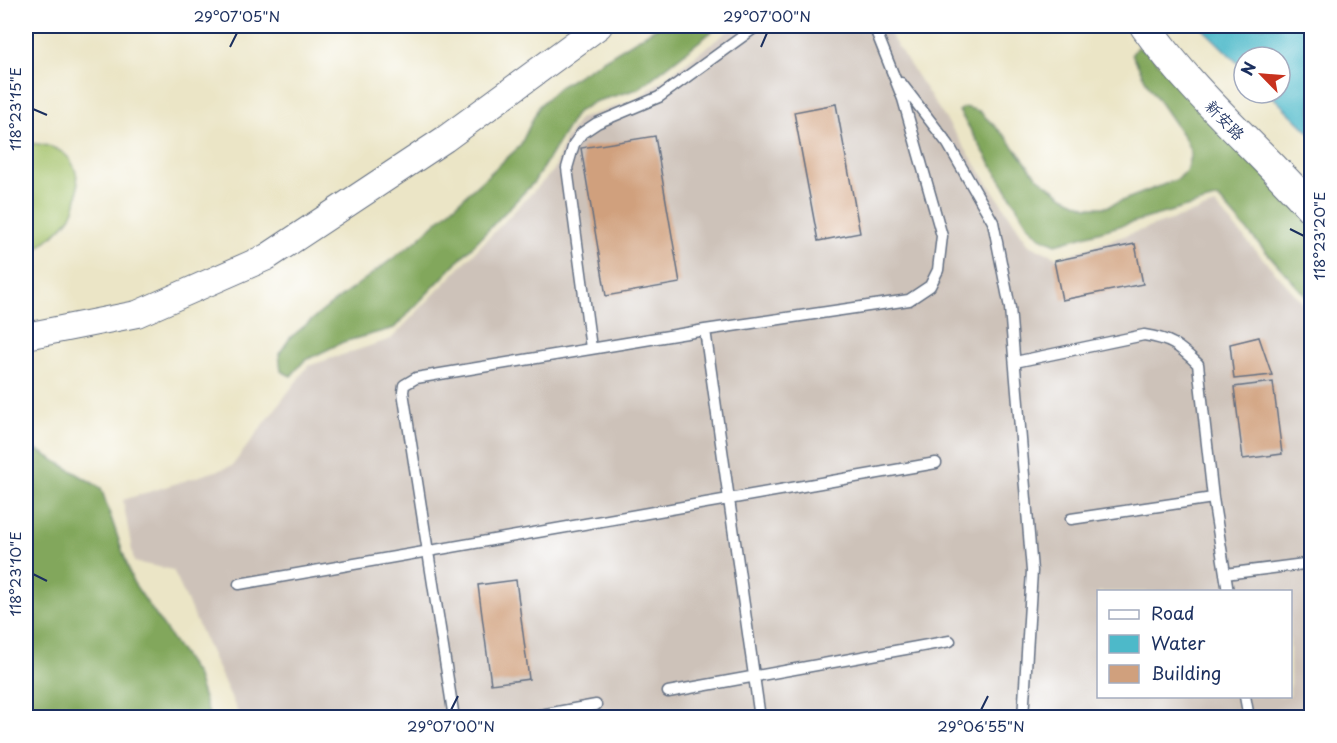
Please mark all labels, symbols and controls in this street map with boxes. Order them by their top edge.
text: 29°07'05"N [194,4,280,27]
text: 29°07'00"N [723,4,811,27]
north arrow [1232,45,1292,105]
text: N [1234,57,1261,79]
text: 118°23'15"E [3,67,26,151]
street label: 新安路 [1200,94,1251,145]
text: 118°23'20"E [1307,192,1330,280]
text: 118°23'10"E [3,531,26,617]
legend [1097,590,1292,698]
text: Road [1151,599,1195,626]
text: Water [1151,629,1206,656]
text: Building [1151,659,1221,686]
text: 29°07'00"N [407,714,495,737]
text: 29°06'55"N [937,714,1025,737]

